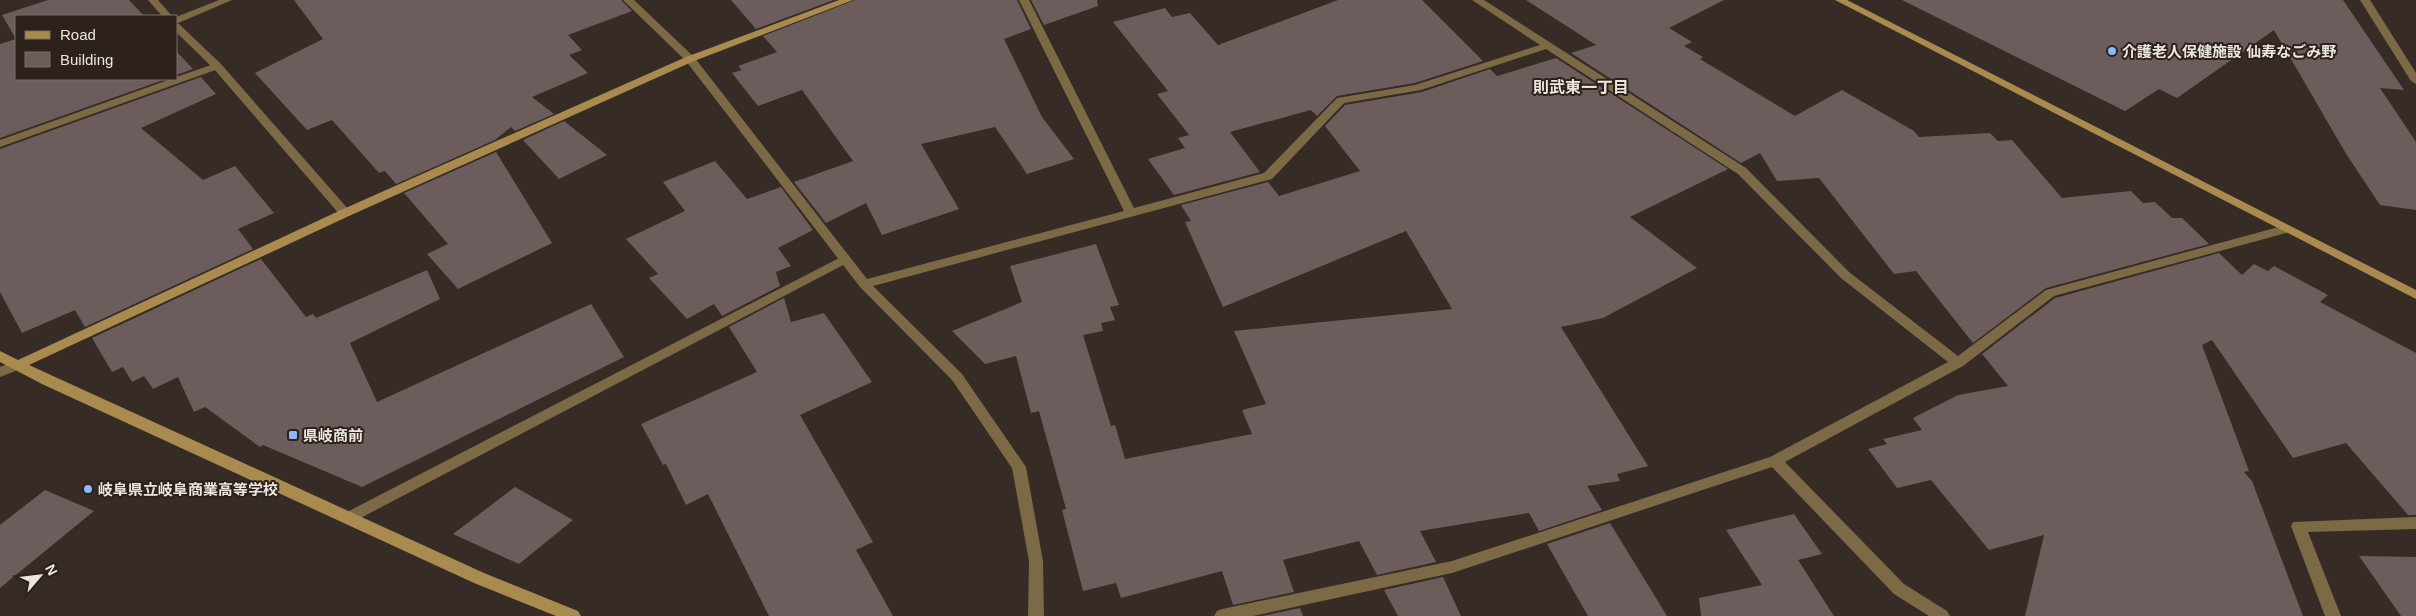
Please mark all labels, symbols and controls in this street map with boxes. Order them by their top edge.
legend [15,15,178,80]
text: Road [60,26,96,43]
place label: 介護老人保健施設 仙寿なごみ野 [2122,43,2336,60]
marker: 介護老人保健施設 仙寿なごみ野 [2106,45,2118,57]
text: Building [60,51,113,68]
district label: 則武東一丁目 [1533,79,1629,96]
place label: 県岐商前 [303,427,363,444]
marker: 県岐商前 [287,429,299,441]
place label: 岐阜県立岐阜商業高等学校 [98,481,278,498]
marker: 岐阜県立岐阜商業高等学校 [82,483,94,495]
north arrow [15,551,65,601]
text: N [42,562,61,578]

